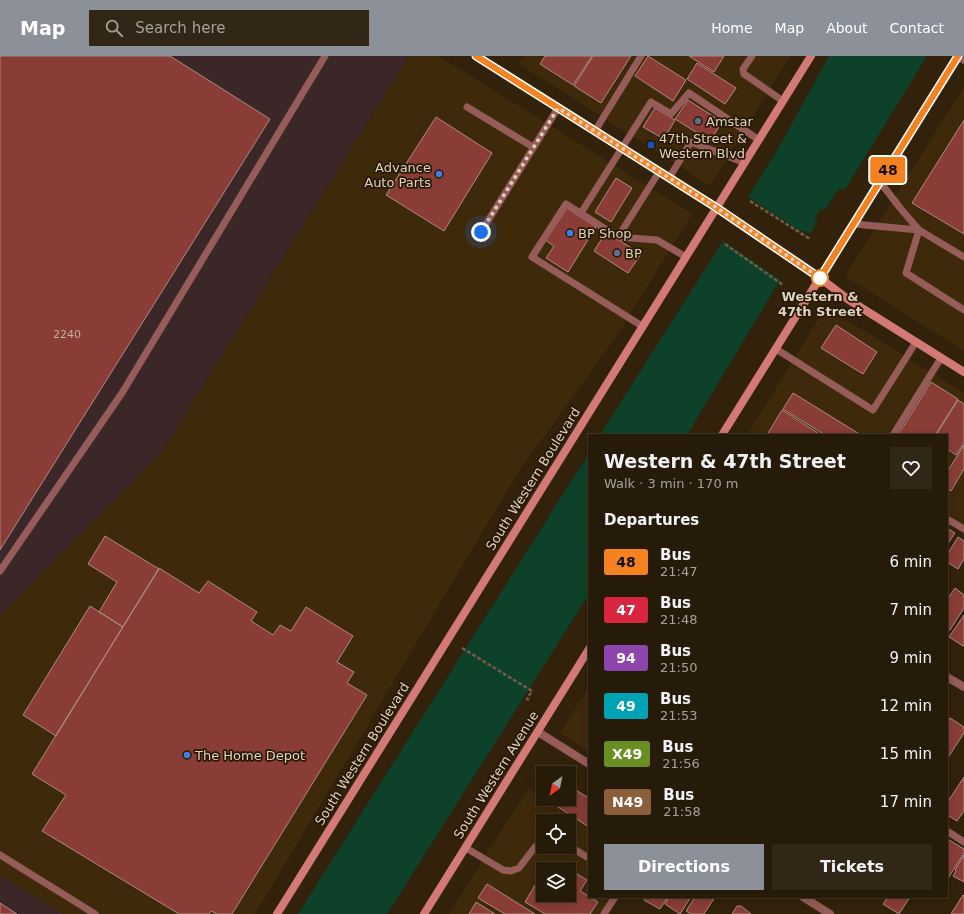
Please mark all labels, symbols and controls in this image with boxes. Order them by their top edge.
search box [89,10,369,46]
text: Map [20,17,65,39]
icon: search [103,17,125,39]
text: Search here [135,19,225,37]
text: Home [711,20,753,36]
text: Map [775,20,804,36]
text: About [826,20,868,36]
text: Contact [890,20,944,36]
place label: Amstar [706,114,753,129]
marker: Amstar [693,116,703,126]
place label: 47th Street & Western Blvd [659,131,747,161]
marker: 47th Street & Western Blvd [646,140,656,150]
line badge: 48 [870,157,906,183]
place label: Advance Auto Parts [364,160,431,190]
text: 48 [878,162,898,178]
marker: Advance Auto Parts [434,169,444,179]
your location [471,222,491,242]
place label: BP Shop [578,226,632,241]
marker: BP Shop [565,228,575,238]
place label: BP [625,246,642,261]
marker: BP [612,248,622,258]
marker: Western & 47th Street [811,269,829,287]
place label: Western & 47th Street [778,289,862,319]
house number: 2240 [53,328,81,341]
street label: South Western Boulevard [483,405,583,553]
button: heart [890,447,932,489]
text: Western & 47th Street [604,450,846,472]
text: Walk · 3 min · 170 m [604,476,738,491]
text: Departures [604,511,699,529]
text: Bus [660,546,691,564]
text: 6 min [889,553,932,571]
text: 48 [616,554,636,570]
text: 21:47 [660,564,697,579]
text: Bus [660,594,691,612]
text: 7 min [889,601,932,619]
text: 47 [616,602,636,618]
text: 21:48 [660,612,697,627]
text: Bus [660,642,691,660]
text: 9 min [889,649,932,667]
text: 94 [616,650,636,666]
text: 21:50 [660,660,697,675]
street label: South Western Boulevard [312,680,412,828]
text: Bus [660,690,691,708]
text: 12 min [880,697,932,715]
text: 49 [616,698,636,714]
street label: South Western Avenue [451,708,541,842]
text: 21:53 [660,708,697,723]
text: Bus [662,738,693,756]
text: 15 min [880,745,932,763]
text: X49 [612,746,642,762]
place label: The Home Depot [194,748,305,763]
marker: The Home Depot [182,750,192,760]
text: 21:56 [662,756,700,771]
north arrow [536,766,576,806]
map controls [536,766,576,902]
text: Bus [663,786,694,804]
text: 17 min [880,793,932,811]
text: N49 [612,794,643,810]
text: 21:58 [663,804,701,819]
button: locate [536,814,576,854]
button: Directions [604,844,764,890]
button: Tickets [772,844,932,890]
button: layers [536,862,576,902]

